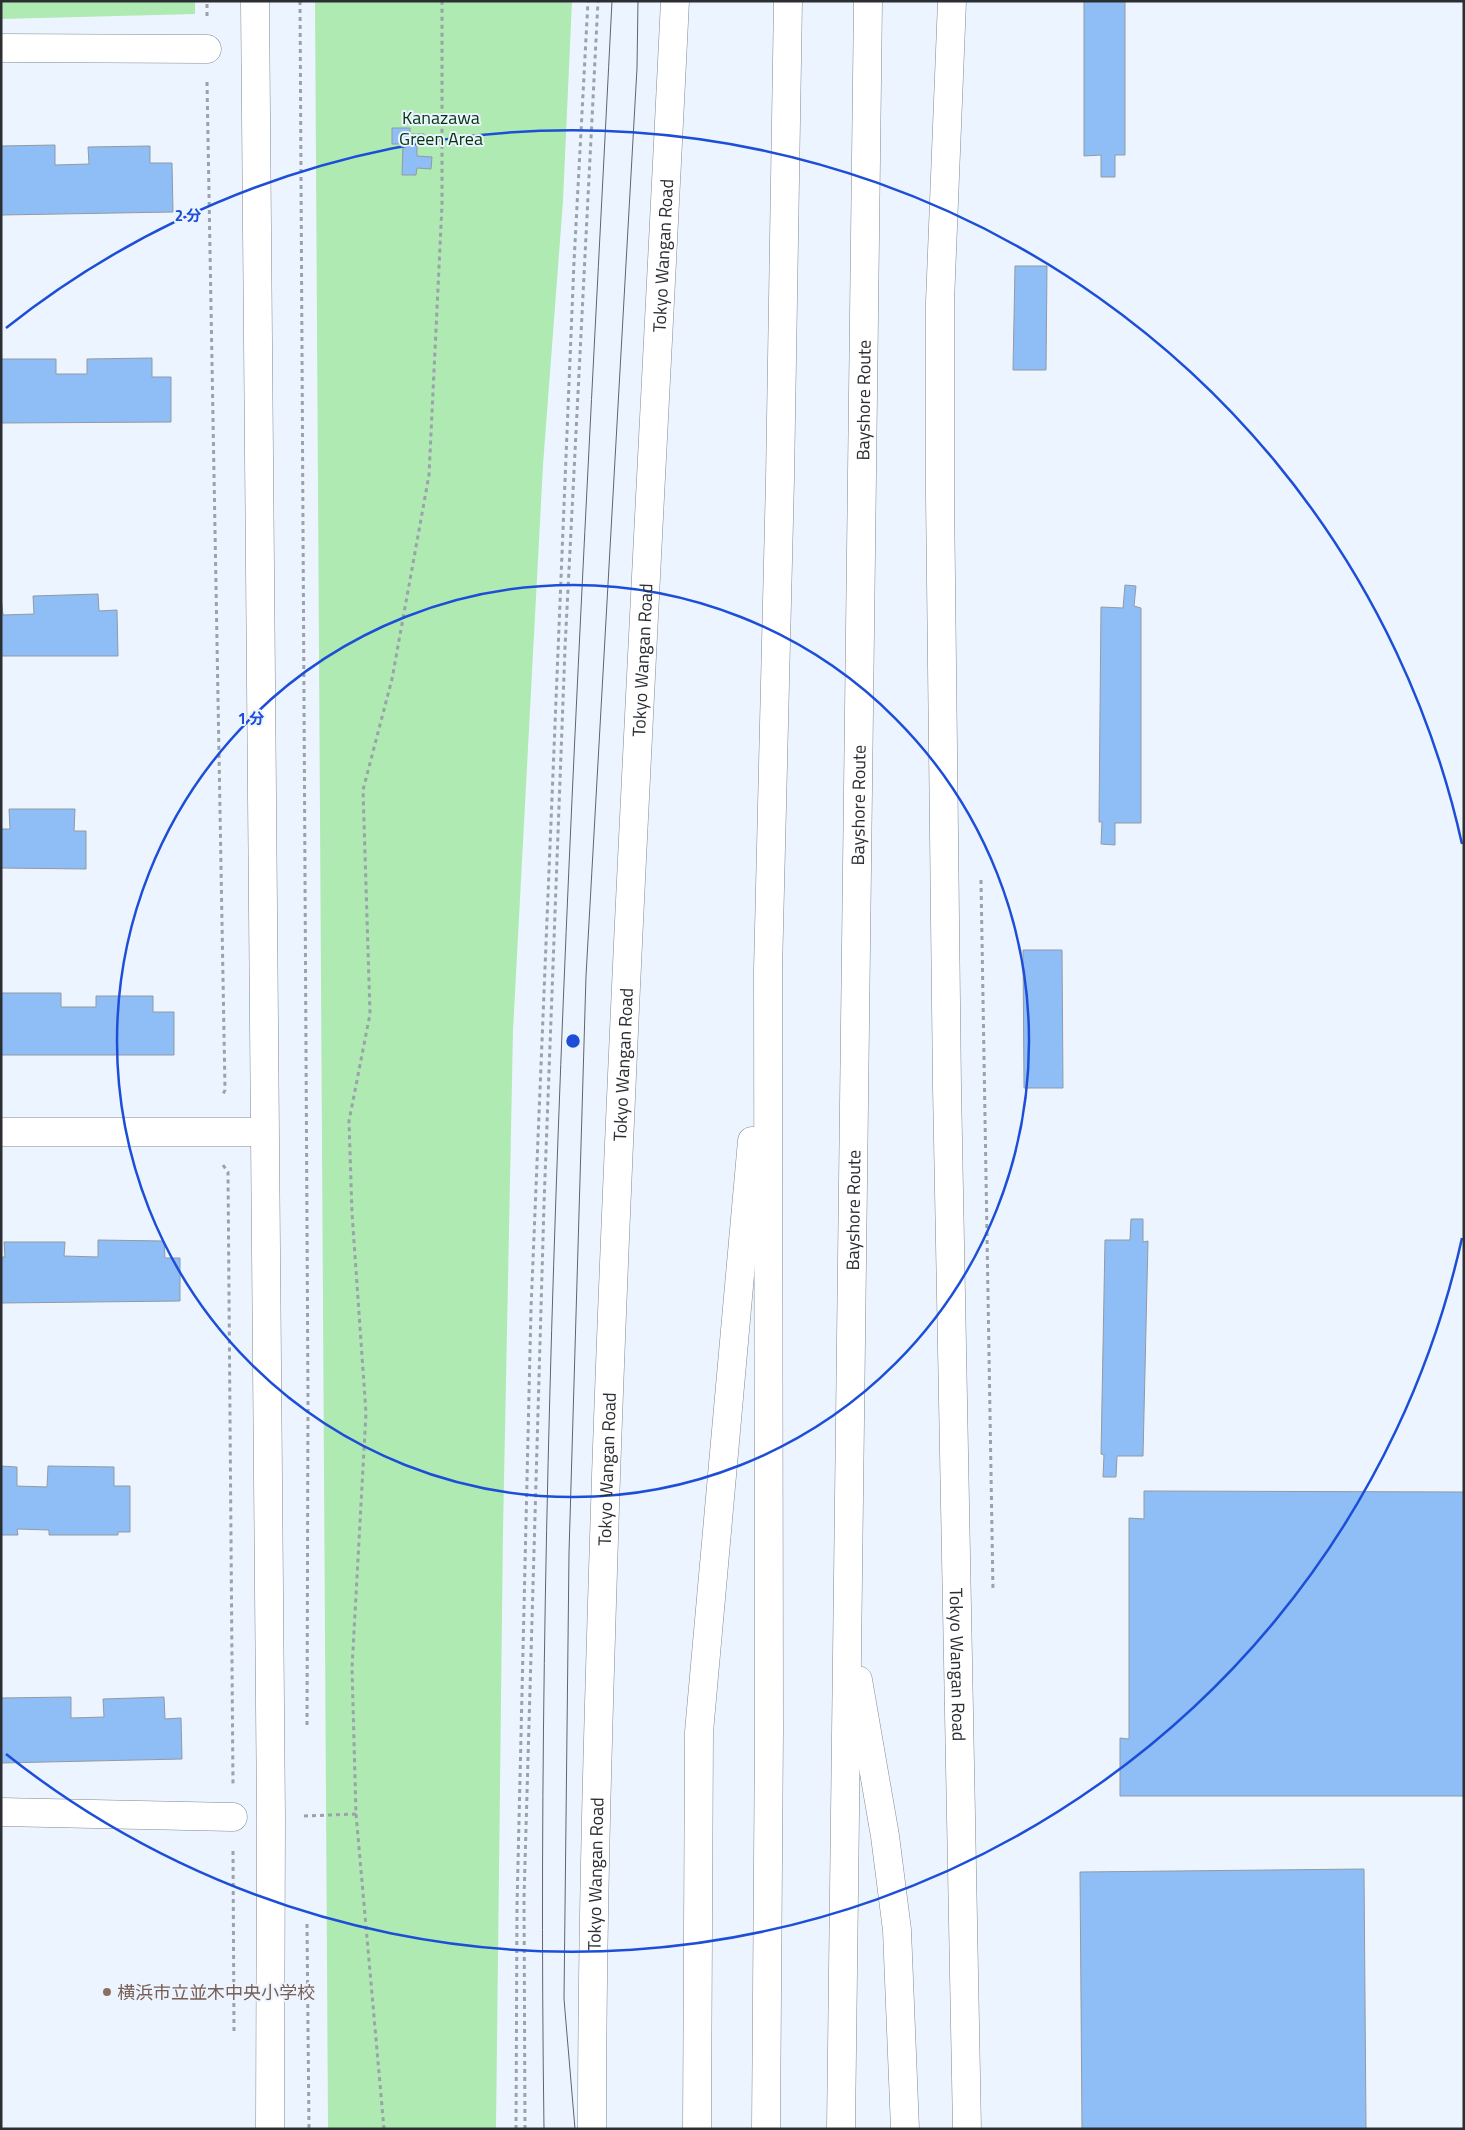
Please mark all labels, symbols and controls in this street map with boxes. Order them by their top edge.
park label: Kanazawa Green Area [399,104,483,152]
street label: Tokyo Wangan Road [645,178,680,333]
text: 2 分 [175,204,201,227]
street label: Bayshore Route [849,340,877,461]
street label: Tokyo Wangan Road [624,583,659,737]
text: 1 分 [238,707,264,730]
street label: Bayshore Route [844,745,872,866]
street label: Tokyo Wangan Road [606,987,639,1142]
centre of rings [564,1032,582,1050]
street label: Bayshore Route [838,1150,867,1271]
street label: Tokyo Wangan Road [590,1392,622,1546]
street label: Tokyo Wangan Road [943,1588,973,1742]
street label: Tokyo Wangan Road [580,1797,610,1951]
place label: 横浜市立並木中央小学校 [117,1979,315,2006]
marker: 横浜市立並木中央小学校 [101,1986,113,1998]

